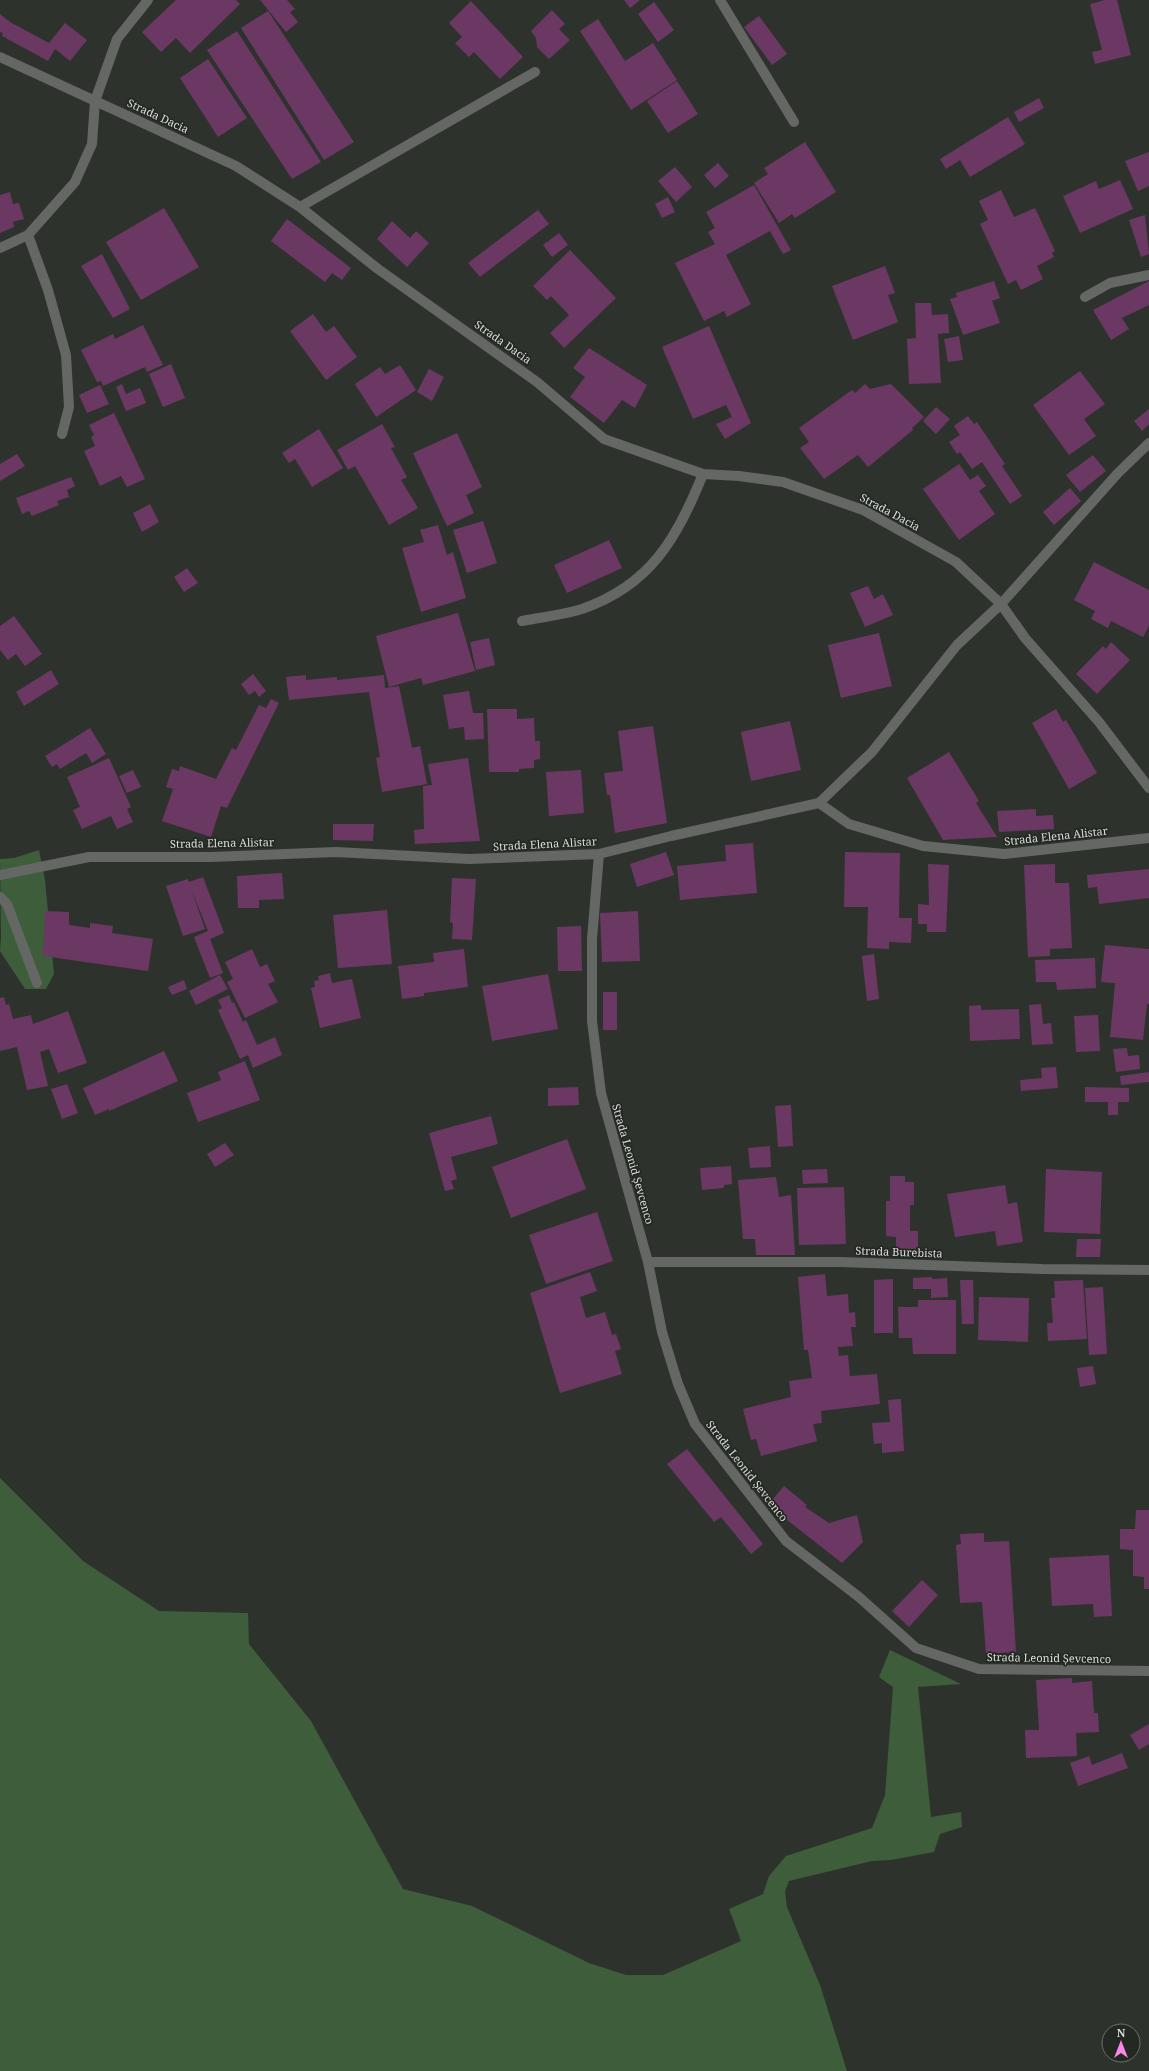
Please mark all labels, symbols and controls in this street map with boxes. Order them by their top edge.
street label: Strada Dacia [125,95,191,136]
street label: Strada Dacia [472,316,535,367]
street label: Strada Dacia [858,489,923,534]
street label: Strada Elena Alistar [1003,823,1109,848]
street label: Strada Elena Alistar [493,833,598,854]
street label: Strada Elena Alistar [170,834,275,851]
street label: Strada Leonid Șevcenco [609,1102,658,1226]
street label: Strada Burebista [855,1242,943,1261]
street label: Strada Leonid Șevcenco [703,1417,792,1524]
street label: Strada Leonid Șevcenco [987,1649,1111,1666]
north arrow [1101,2023,1141,2063]
text: N [1117,2025,1126,2040]

